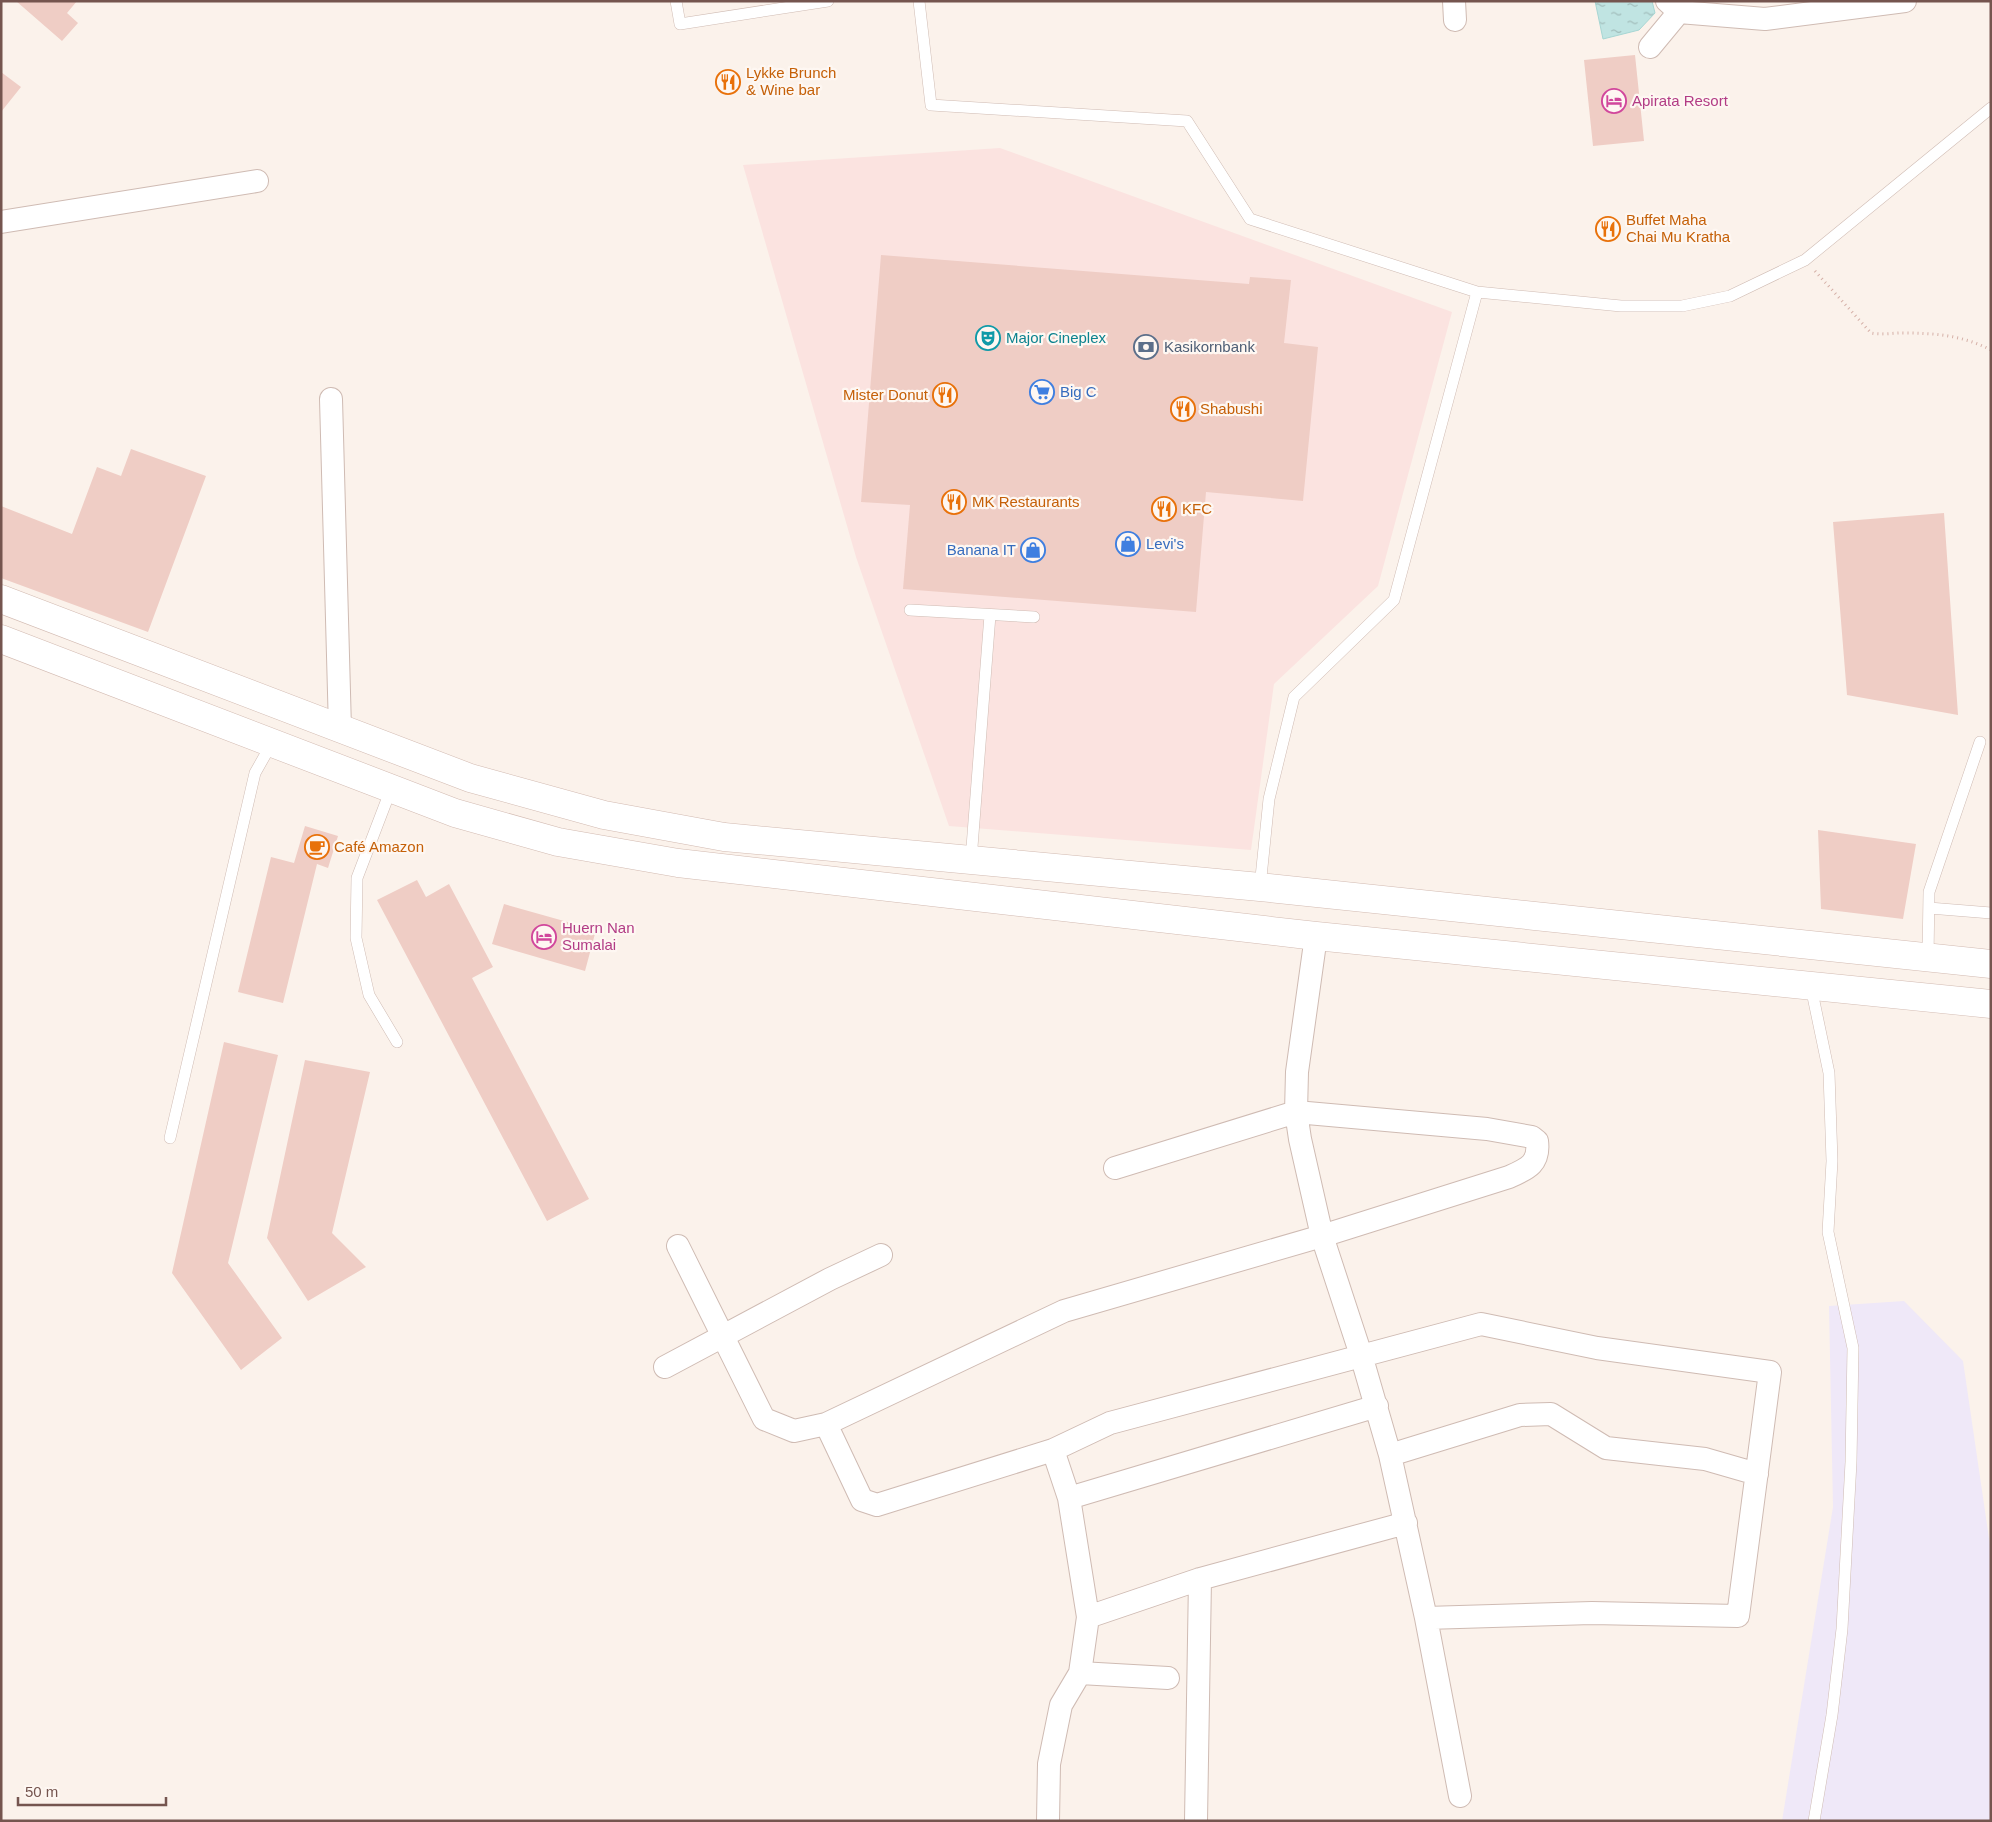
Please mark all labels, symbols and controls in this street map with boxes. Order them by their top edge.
place label: Lykke Brunch & Wine bar [746,64,836,98]
restaurant icon: Lykke Brunch & Wine bar [715,69,741,95]
hotel icon: Apirata Resort [1601,88,1627,114]
place label: Apirata Resort [1632,92,1729,109]
place label: Buffet Maha Chai Mu Kratha [1626,211,1731,245]
restaurant icon: Buffet Maha Chai Mu Kratha [1595,216,1621,242]
theatre icon: Major Cineplex [975,325,1001,351]
place label: Major Cineplex [1006,329,1107,346]
bank icon: Kasikornbank [1133,334,1159,360]
place label: Kasikornbank [1164,338,1255,355]
supermarket icon: Big C [1029,379,1055,405]
restaurant icon: Mister Donut [932,382,958,408]
place label: Big C [1060,383,1097,400]
place label: Mister Donut [843,386,929,403]
restaurant icon: Shabushi [1170,396,1196,422]
place label: Shabushi [1200,400,1263,417]
restaurant icon: MK Restaurants [941,489,967,515]
place label: MK Restaurants [972,493,1080,510]
restaurant icon: KFC [1151,496,1177,522]
place label: KFC [1182,500,1212,517]
shop icon: Levi's [1115,531,1141,557]
place label: Levi's [1146,535,1184,552]
shop icon: Banana IT [1020,537,1046,563]
place label: Banana IT [947,541,1016,558]
cafe icon: Café Amazon [304,834,330,860]
place label: Café Amazon [334,838,424,855]
place label: Huern Nan Sumalai [562,919,635,953]
hotel icon: Huern Nan Sumalai [531,924,557,950]
scale bar [18,1774,165,1806]
text: 50 m [25,1783,58,1800]

